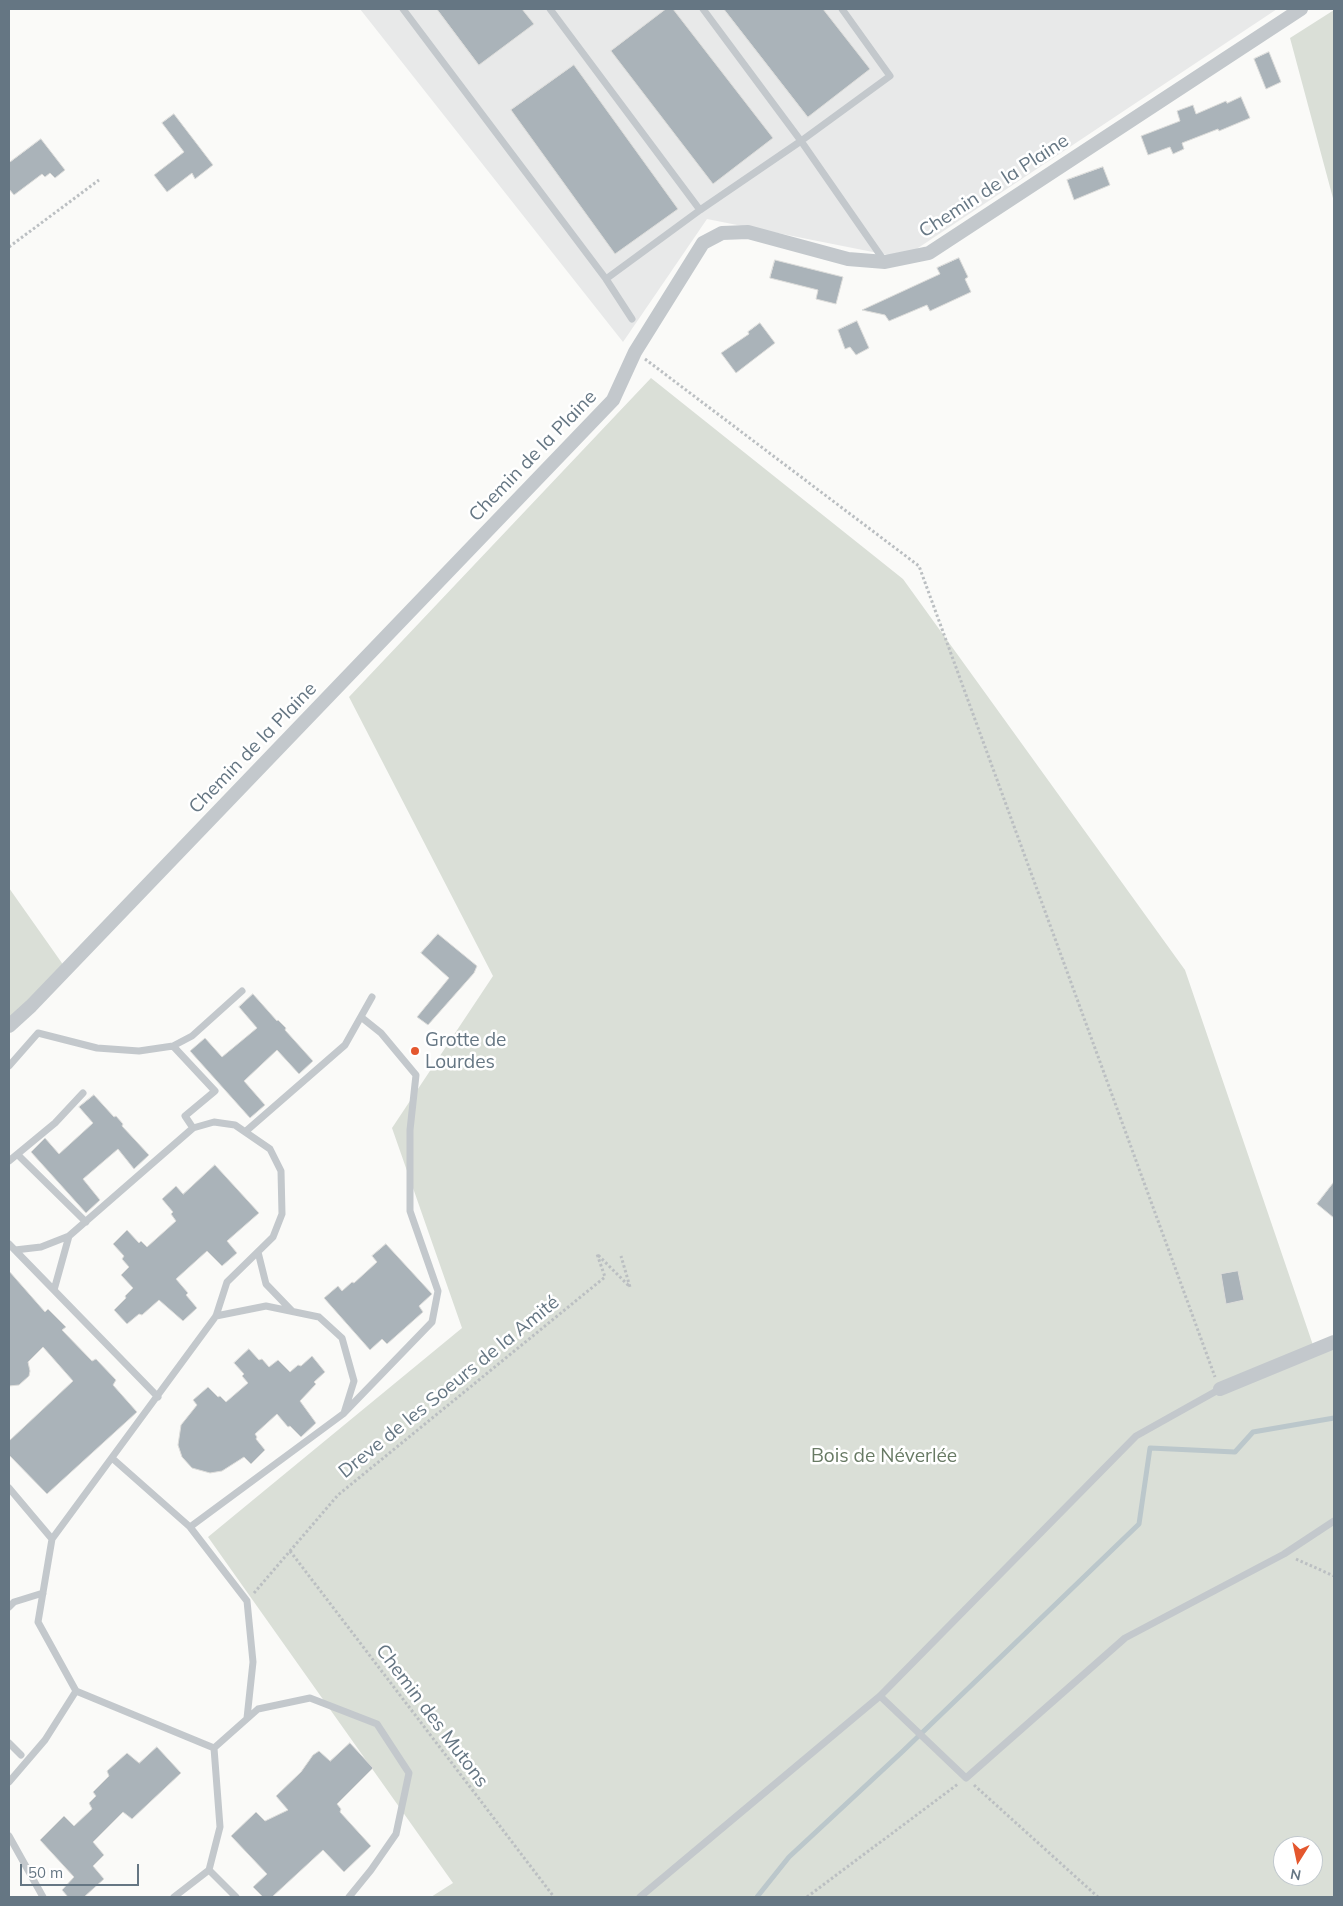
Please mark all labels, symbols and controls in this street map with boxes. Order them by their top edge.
street label: Chemin de la Plaine [915,129,1073,243]
street label: Chemin de la Plaine [464,386,602,526]
street label: Chemin de la Plaine [184,678,322,818]
place label: Grotte de Lourdes [425,1029,506,1073]
marker: Grotte de Lourdes [409,1045,421,1057]
street label: Dreve de les Soeurs de la Amité [334,1291,564,1483]
park label: Bois de Néverlée [811,1445,957,1467]
street label: Chemin des Mutons [371,1640,493,1792]
north arrow [1273,1836,1323,1886]
scale bar [22,1854,141,1886]
text: 50 m [28,1863,63,1882]
text: N [1289,1865,1302,1885]

